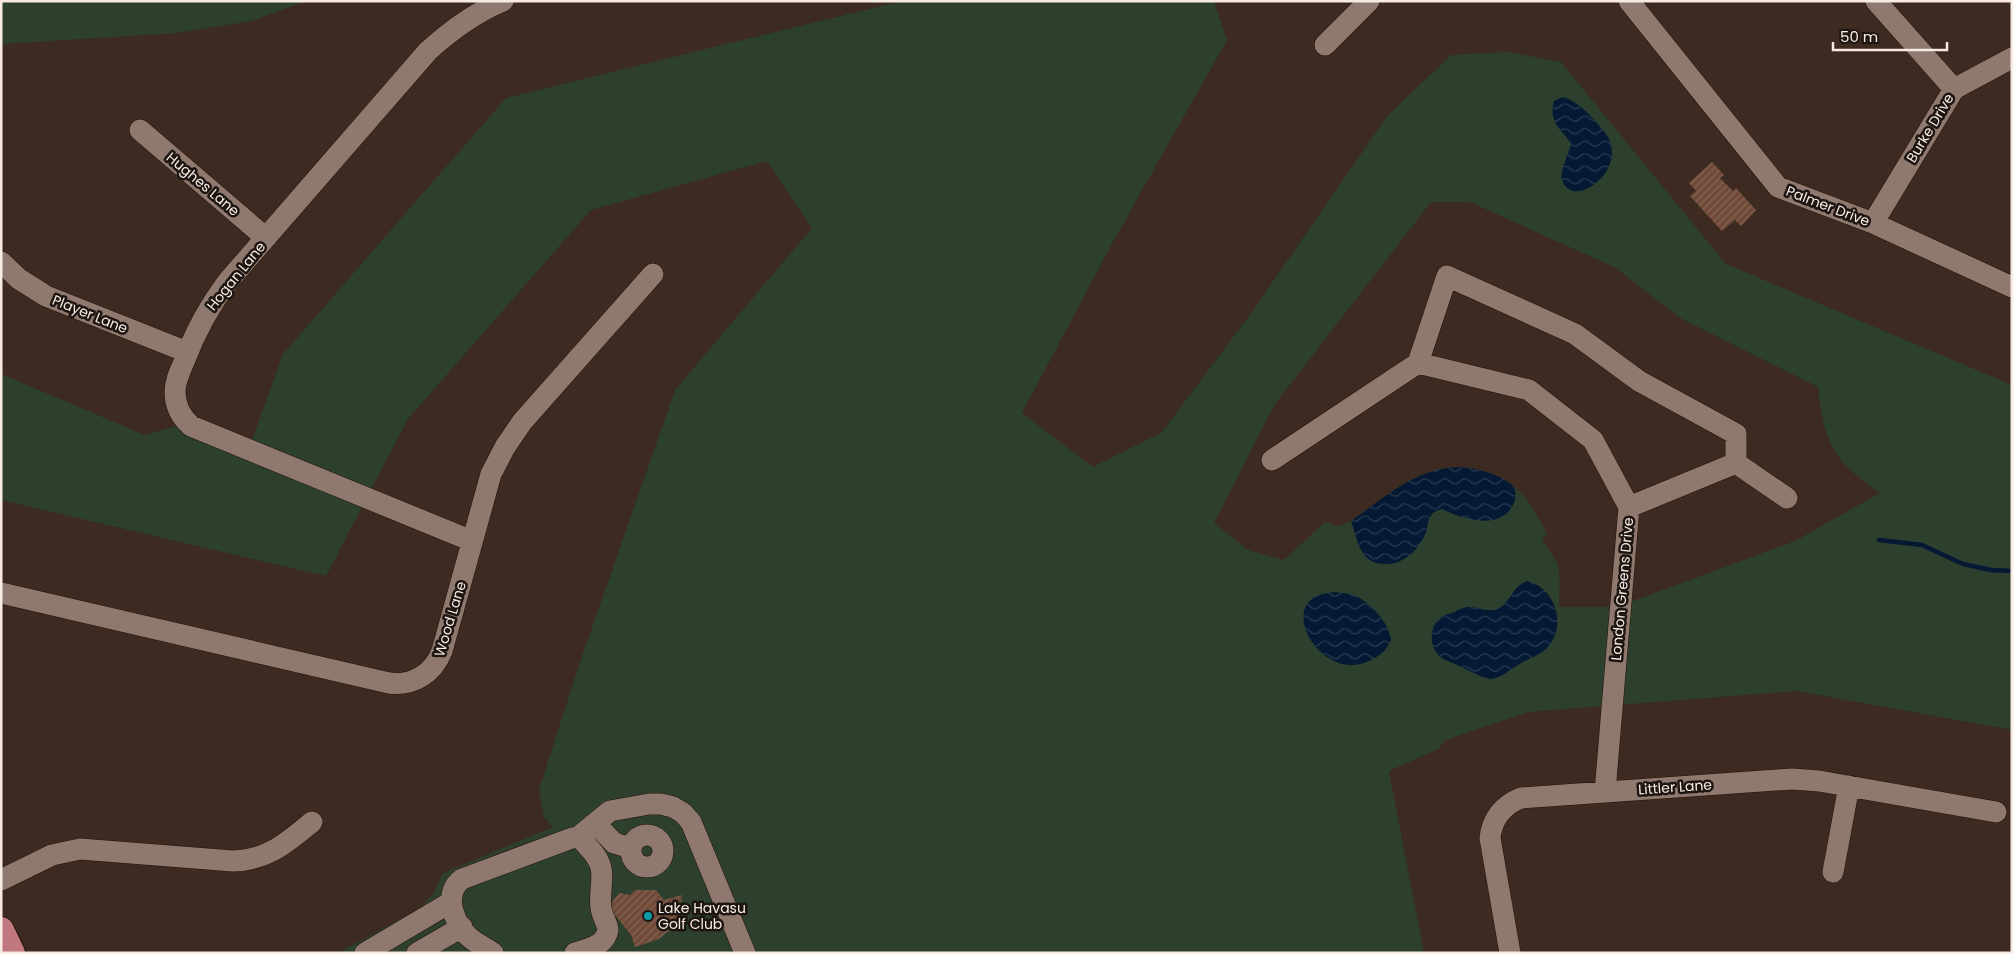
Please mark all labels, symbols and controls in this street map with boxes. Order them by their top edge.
scale bar [1833,20,1947,52]
text: 50 m [1840,26,1878,47]
street label: Burke Drive [1901,89,1959,166]
street label: Hughes Lane [162,147,244,221]
street label: Palmer Drive [1783,181,1873,231]
street label: Hogan Lane [202,237,270,315]
street label: Player Lane [49,290,131,338]
street label: London Greens Drive [1606,516,1638,661]
street label: Wood Lane [429,579,471,659]
street label: Littler Lane [1637,774,1713,800]
place label: Lake Havasu Golf Club [658,898,746,934]
marker: Lake Havasu Golf Club [642,910,654,922]

